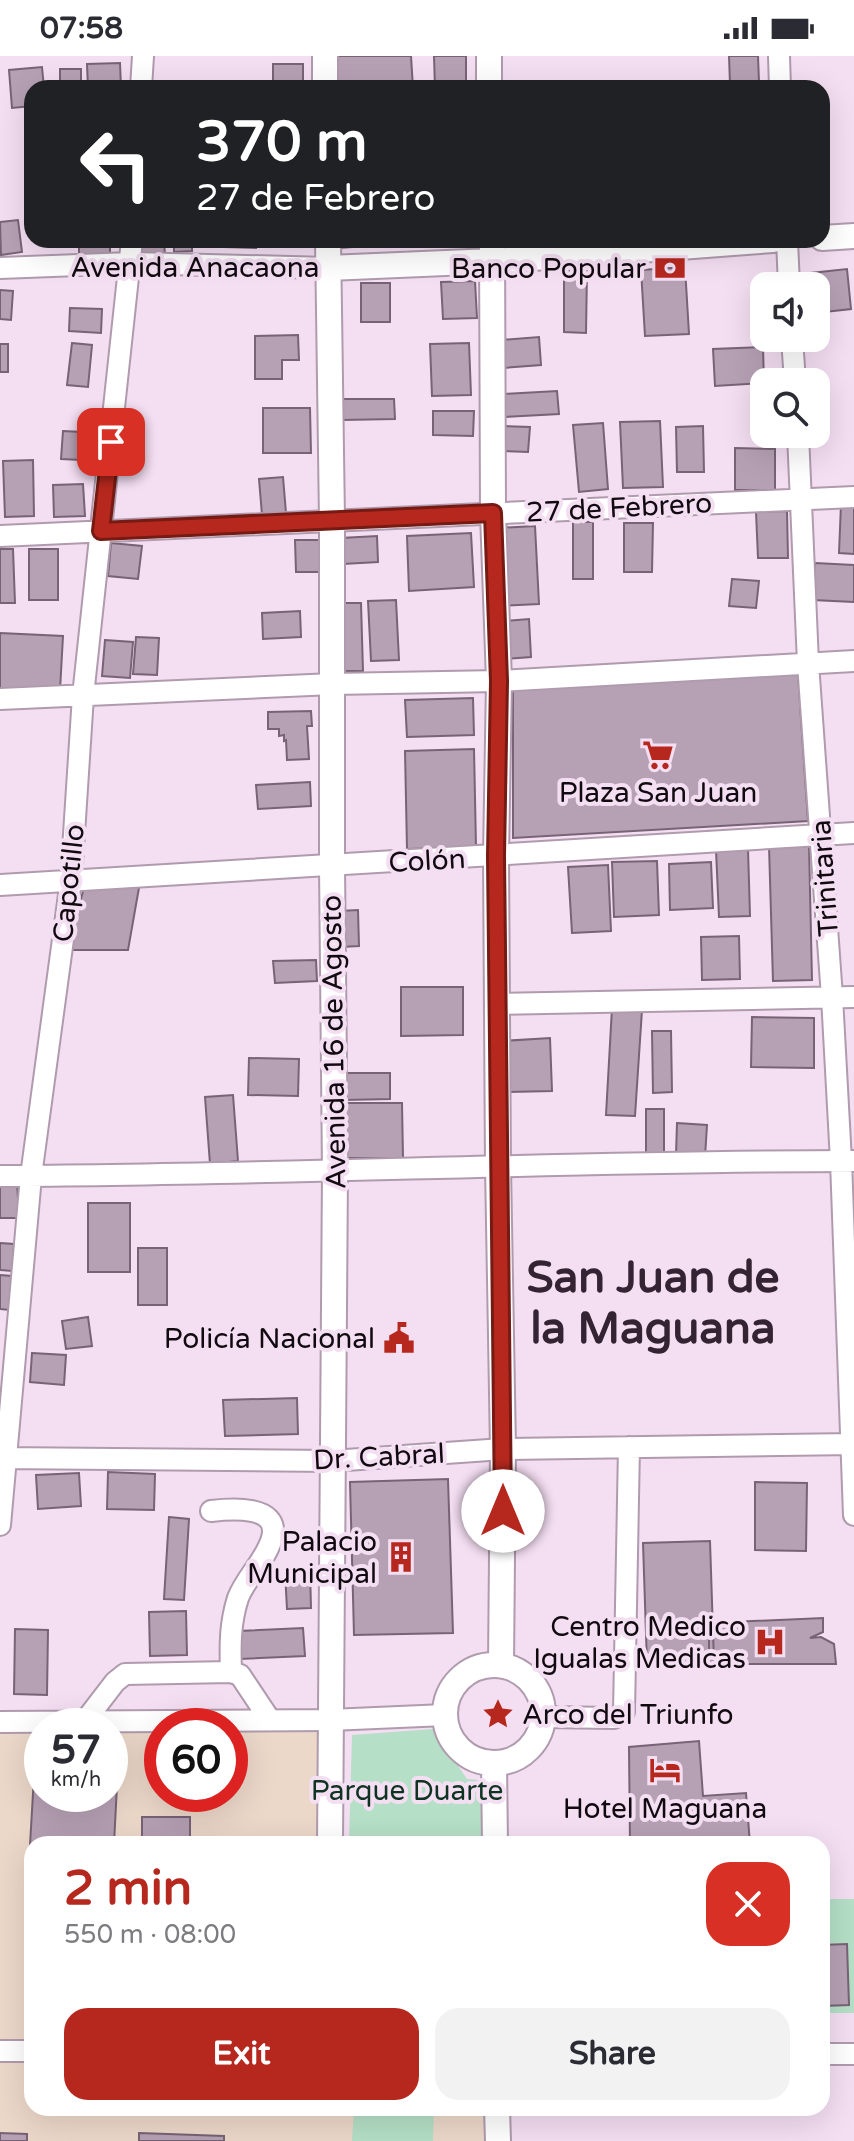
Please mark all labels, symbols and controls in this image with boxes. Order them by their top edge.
text: 07:58 [40,10,123,47]
text: 370 m [196,109,367,176]
icon: left [64,112,168,216]
text: 27 de Febrero [196,177,435,220]
street label: Avenida Anacaona [70,251,320,285]
bank icon: Banco Popular [653,251,687,285]
place label: Banco Popular [451,252,646,286]
map controls [750,272,830,448]
button: sound [750,272,830,352]
button: search [750,368,830,448]
pin [77,408,145,476]
icon: arrive [89,420,133,464]
street label: 27 de Febrero [525,486,713,530]
supermarket icon: Plaza San Juan [641,738,675,772]
place label: Plaza San Juan [559,776,757,810]
street label: Trinitaria [804,818,846,937]
street label: Capotillo [46,822,92,944]
street label: Colón [388,842,466,880]
street label: Avenida 16 de Agosto [314,894,354,1189]
district label: San Juan de la Maguana [527,1252,780,1356]
public building icon: Policía Nacional [382,1321,416,1355]
place label: Policía Nacional [164,1322,375,1356]
street label: Dr. Cabral [312,1437,446,1477]
position arrow [461,1469,545,1553]
place label: Palacio Municipal [247,1525,377,1591]
building icon: Palacio Municipal [384,1540,418,1574]
place label: Centro Medico Igualas Medicas [533,1610,746,1676]
hospital icon: Centro Medico Igualas Medicas [753,1625,787,1659]
place icon: Arco del Triunfo [481,1697,515,1731]
place label: Arco del Triunfo [522,1698,734,1732]
speed limit sign: 60 [144,1708,248,1812]
text: 57 [51,1726,101,1774]
hotel icon: Hotel Maguana [648,1753,682,1787]
text: km/h [51,1768,101,1792]
park label: Parque Duarte [311,1774,503,1808]
place label: Hotel Maguana [563,1792,767,1826]
text: 2 min [64,1860,192,1918]
button: close [706,1862,790,1946]
text: 550 m · 08:00 [64,1919,236,1950]
button: Exit [64,2008,419,2100]
button: Share [435,2008,790,2100]

